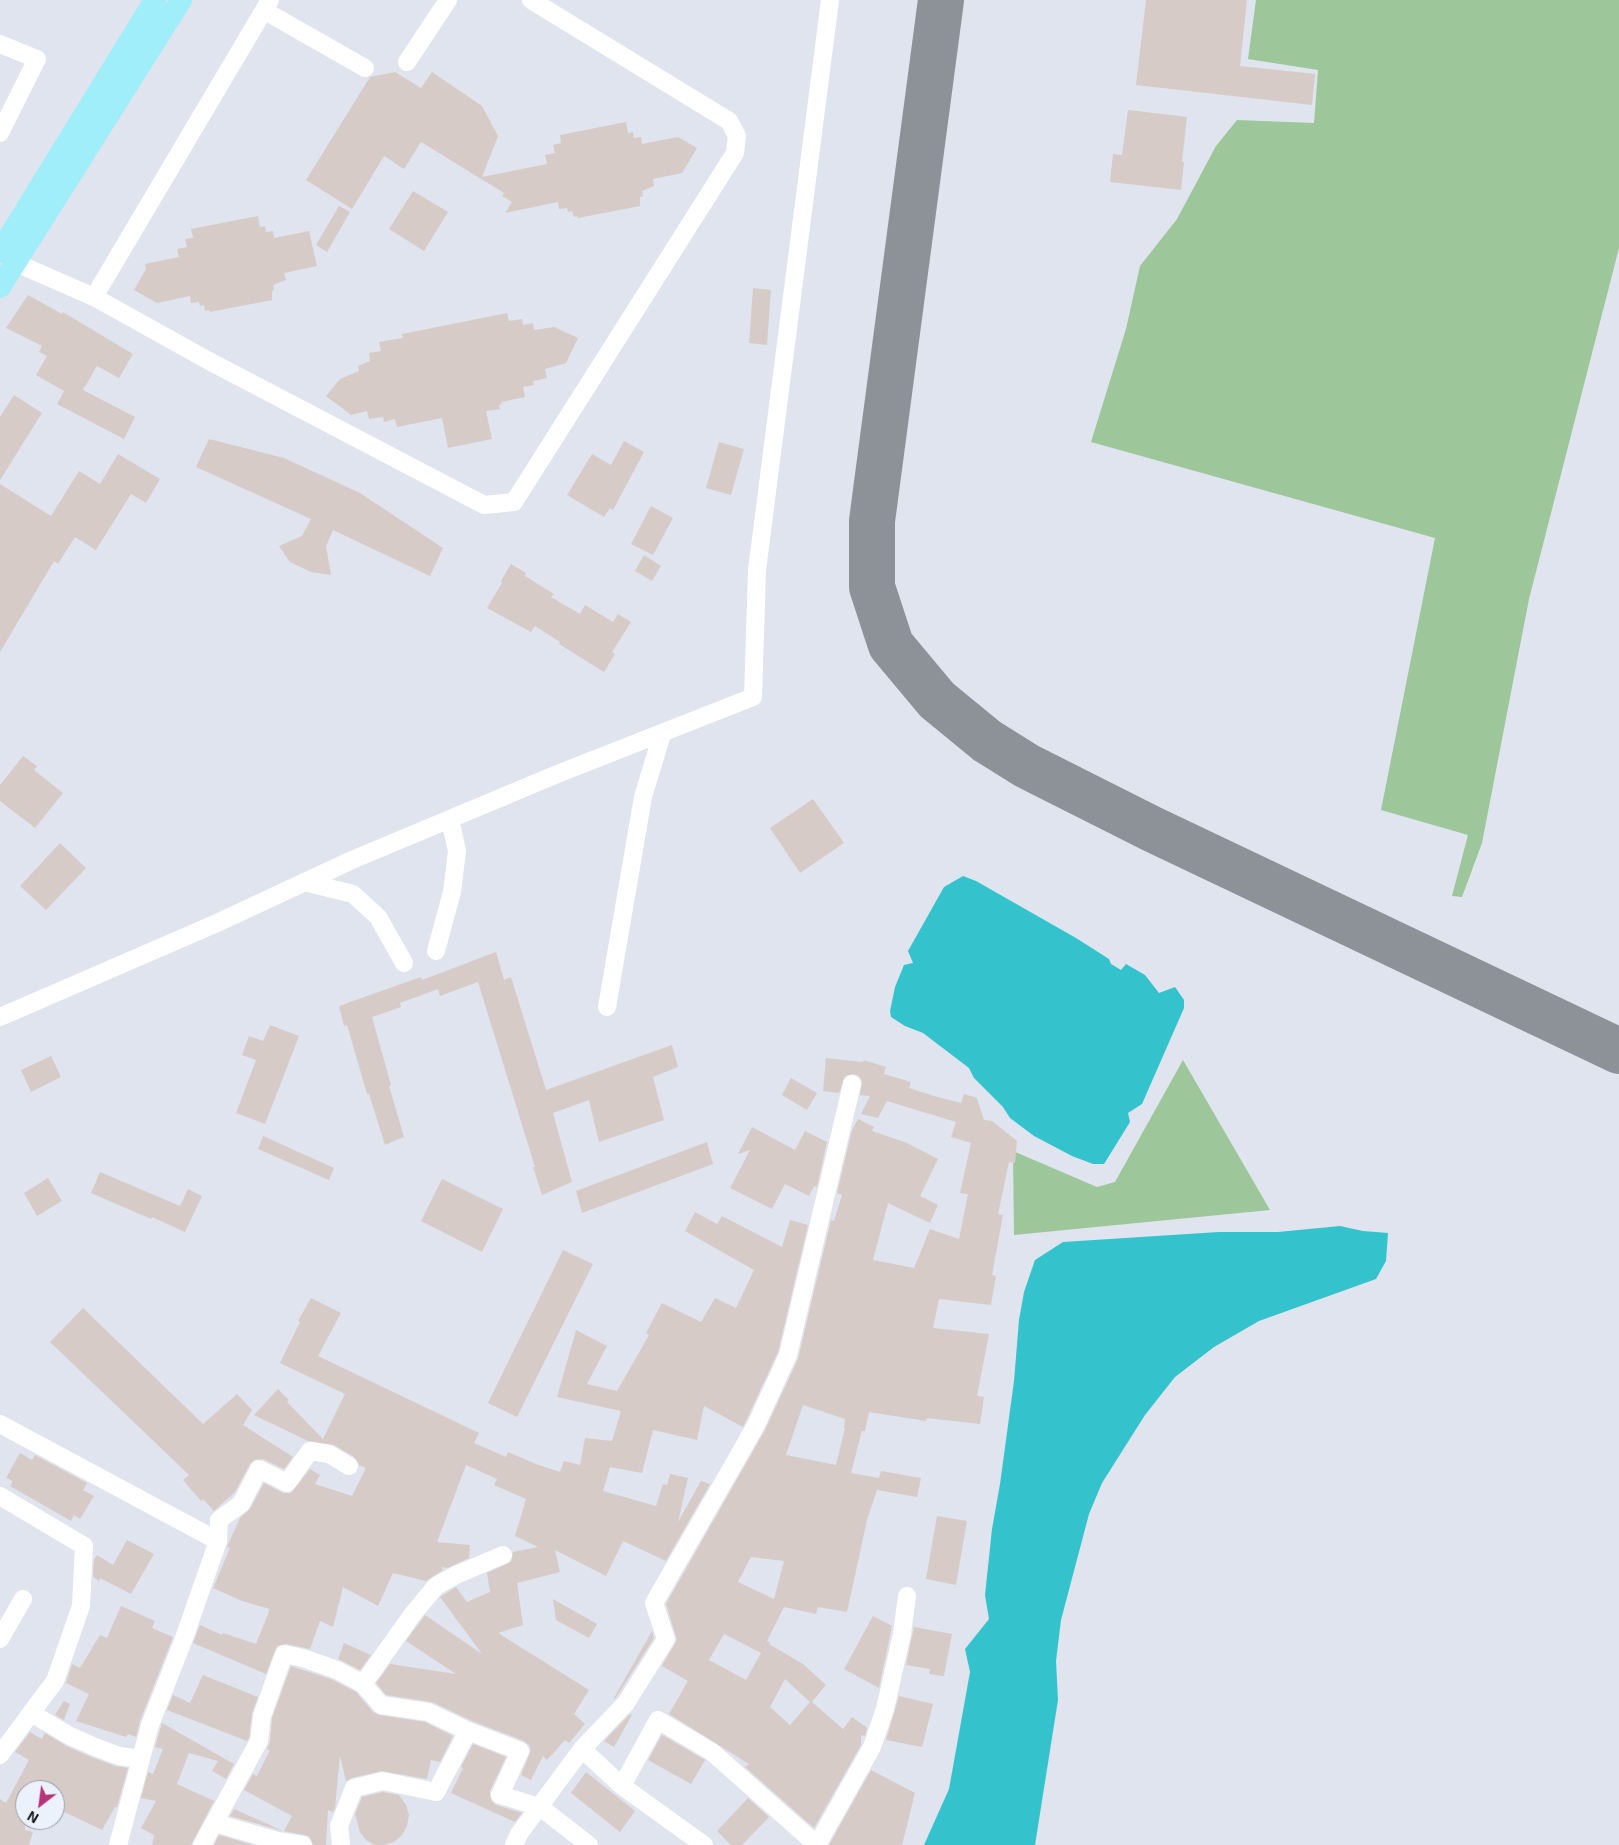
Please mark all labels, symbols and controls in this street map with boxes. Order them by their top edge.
north arrow [15,1780,65,1830]
text: N [24,1808,41,1827]

